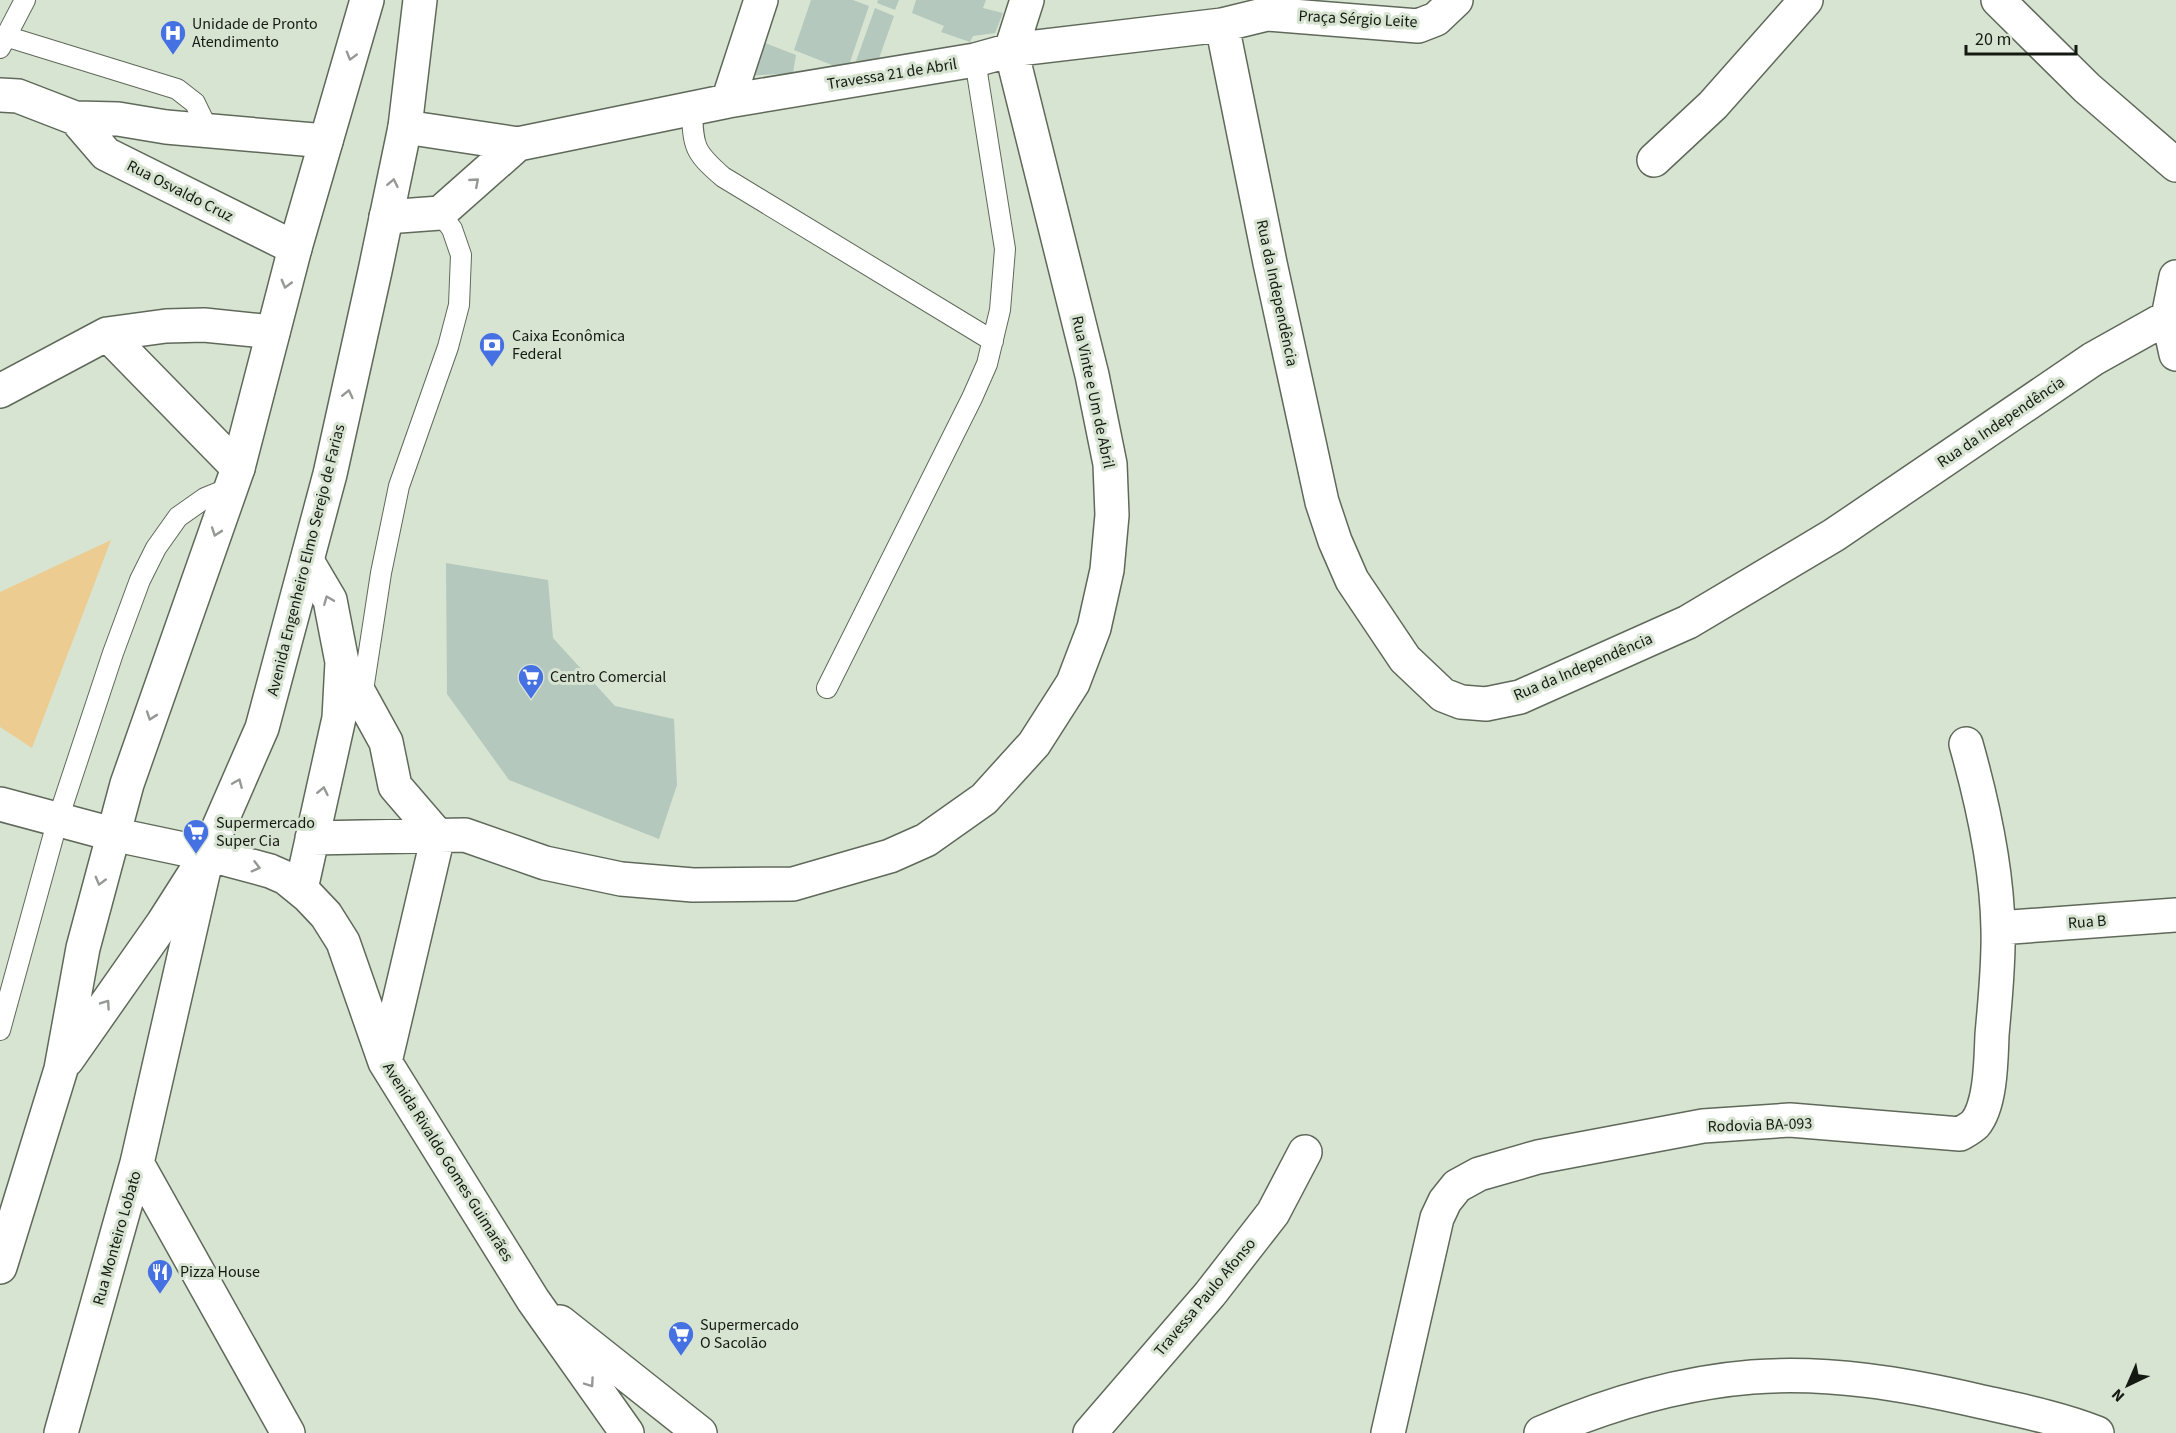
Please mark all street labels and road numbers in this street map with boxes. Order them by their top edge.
street label: Praça Sérgio Leite [1298,5,1418,33]
street label: Travessa 21 de Abril [825,53,959,95]
street label: Rua Osvaldo Cruz [123,155,237,227]
street label: Rua da Independência [1251,218,1303,368]
street label: Rua Vinte e Um de Abril [1066,314,1120,470]
street label: Rua da Independência [1933,371,2069,473]
street label: Avenida Engenheiro Elmo Serejo de Farias [262,422,351,698]
street label: Rua da Independência [1510,628,1656,706]
street label: Rua B [2067,910,2107,934]
street label: Avenida Rivaldo Gomes Guimarães [377,1058,519,1266]
street label: Rodovia BA-093 [1707,1112,1813,1138]
street label: Rua Monteiro Lobato [87,1168,147,1308]
street label: Travessa Paulo Afonso [1149,1233,1261,1361]

